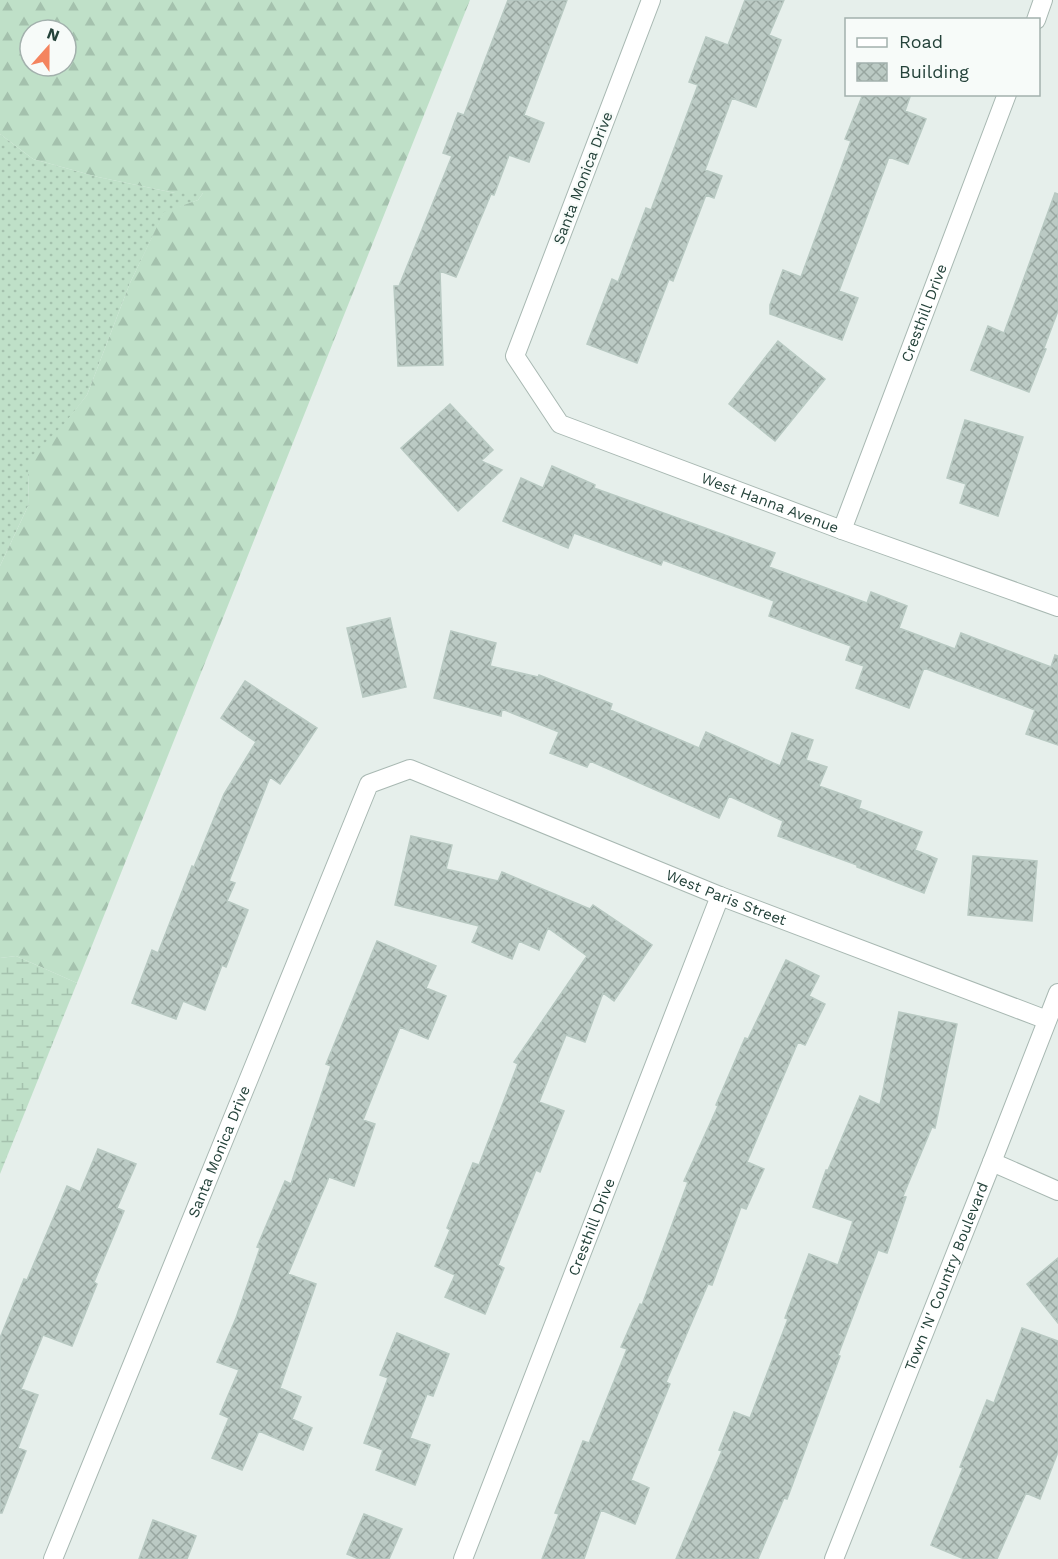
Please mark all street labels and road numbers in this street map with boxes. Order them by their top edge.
street label: Santa Monica Drive [549,109,617,247]
street label: Cresthill Drive [897,261,951,365]
street label: West Hanna Avenue [699,469,841,537]
street label: West Paris Street [663,866,790,930]
street label: Santa Monica Drive [184,1083,254,1220]
street label: Cresthill Drive [565,1176,619,1279]
street label: Town 'N' Country Boulevard [901,1180,992,1374]

